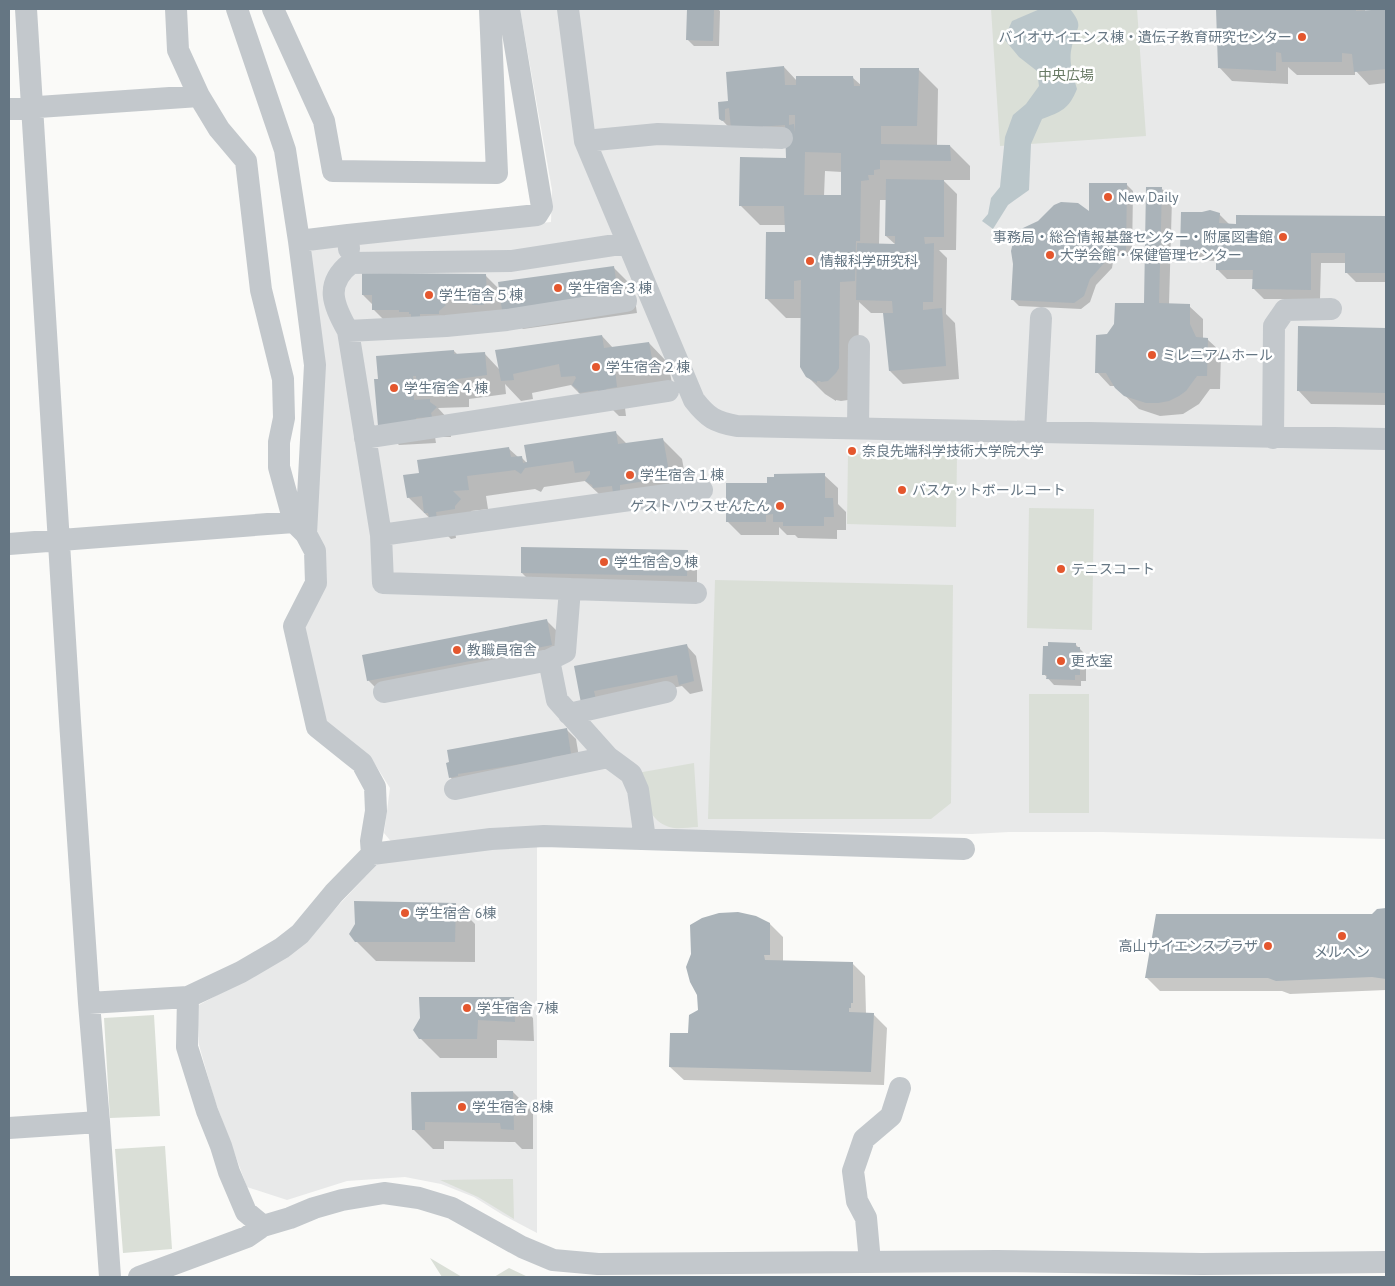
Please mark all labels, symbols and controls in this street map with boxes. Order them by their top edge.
place label: バイオサイエンス棟・遺伝子教育研究センター [998,28,1292,46]
marker: バイオサイエンス棟・遺伝子教育研究センター [1296,31,1308,43]
park label: 中央広場 [1038,66,1094,84]
place label: New Daily [1118,188,1179,206]
marker: New Daily [1102,191,1114,203]
place label: 事務局・総合情報基盤センター・附属図書館 [993,228,1273,246]
marker: 事務局・総合情報基盤センター・附属図書館 [1277,231,1289,243]
place label: 大学会館・保健管理センター [1060,246,1242,264]
marker: 大学会館・保健管理センター [1044,249,1056,261]
place label: 情報科学研究科 [820,252,918,270]
marker: 情報科学研究科 [804,255,816,267]
place label: 学生宿舎３棟 [568,279,652,297]
marker: 学生宿舎３棟 [552,282,564,294]
place label: 学生宿舎５棟 [439,286,523,304]
marker: 学生宿舎５棟 [423,289,435,301]
place label: ミレニアムホール [1162,346,1273,364]
marker: ミレニアムホール [1146,349,1158,361]
place label: 学生宿舎２棟 [606,358,690,376]
marker: 学生宿舎２棟 [590,361,602,373]
place label: 学生宿舎４棟 [404,379,488,397]
marker: 学生宿舎４棟 [388,382,400,394]
place label: 奈良先端科学技術大学院大学 [862,442,1044,460]
marker: 奈良先端科学技術大学院大学 [846,445,858,457]
place label: 学生宿舎１棟 [640,466,724,484]
marker: 学生宿舎１棟 [624,469,636,481]
place label: バスケットボールコート [912,481,1066,499]
marker: バスケットボールコート [896,484,908,496]
place label: ゲストハウスせんたん [630,497,770,515]
marker: ゲストハウスせんたん [774,500,786,512]
place label: 学生宿舎９棟 [614,553,698,571]
marker: 学生宿舎９棟 [598,556,610,568]
place label: テニスコート [1071,560,1155,578]
marker: テニスコート [1055,563,1067,575]
place label: 教職員宿舎 [467,641,537,659]
marker: 教職員宿舎 [451,644,463,656]
place label: 更衣室 [1071,652,1113,670]
marker: 更衣室 [1055,655,1067,667]
place label: 学生宿舎 6棟 [415,904,496,922]
marker: 学生宿舎 6棟 [399,907,411,919]
marker: メルヘン [1336,930,1348,942]
place label: 高山サイエンスプラザ [1118,937,1258,955]
marker: 高山サイエンスプラザ [1262,940,1274,952]
place label: メルヘン [1314,943,1370,961]
place label: 学生宿舎 7棟 [477,999,558,1017]
marker: 学生宿舎 7棟 [461,1002,473,1014]
place label: 学生宿舎 8棟 [472,1098,553,1116]
marker: 学生宿舎 8棟 [456,1101,468,1113]

